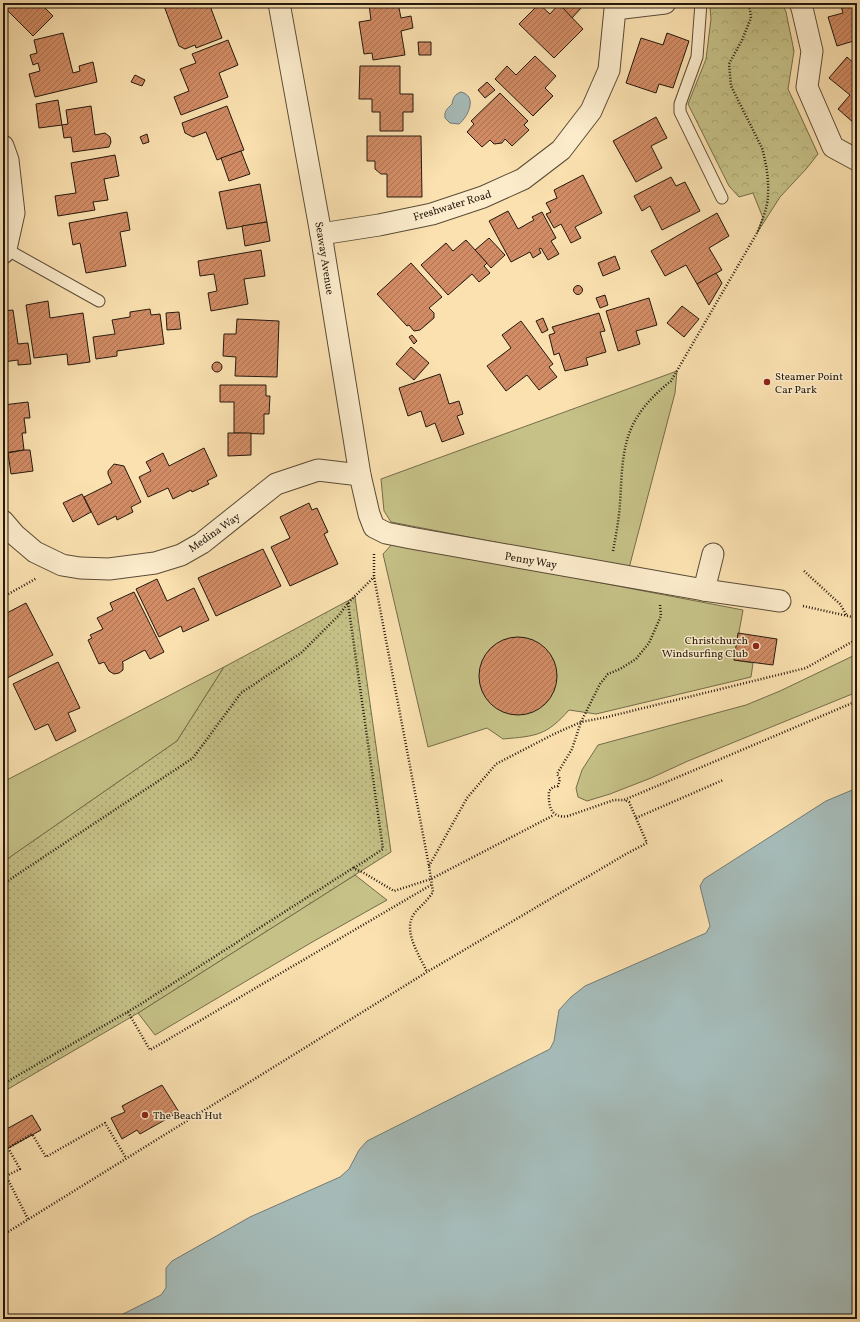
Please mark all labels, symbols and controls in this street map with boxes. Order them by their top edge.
street label: Freshwater Road [412,187,493,225]
street label: Seaway Avenue [310,221,337,296]
place label: Steamer Point Car Park [775,370,843,398]
marker: Steamer Point Car Park [762,377,772,387]
street label: Medina Way [186,510,244,557]
street label: Penny Way [503,549,558,573]
place label: Christchurch Windsurfing Club [662,634,748,662]
marker: Christchurch Windsurfing Club [751,641,761,651]
place label: The Beach Hut [153,1109,223,1124]
marker: The Beach Hut [140,1110,150,1120]

